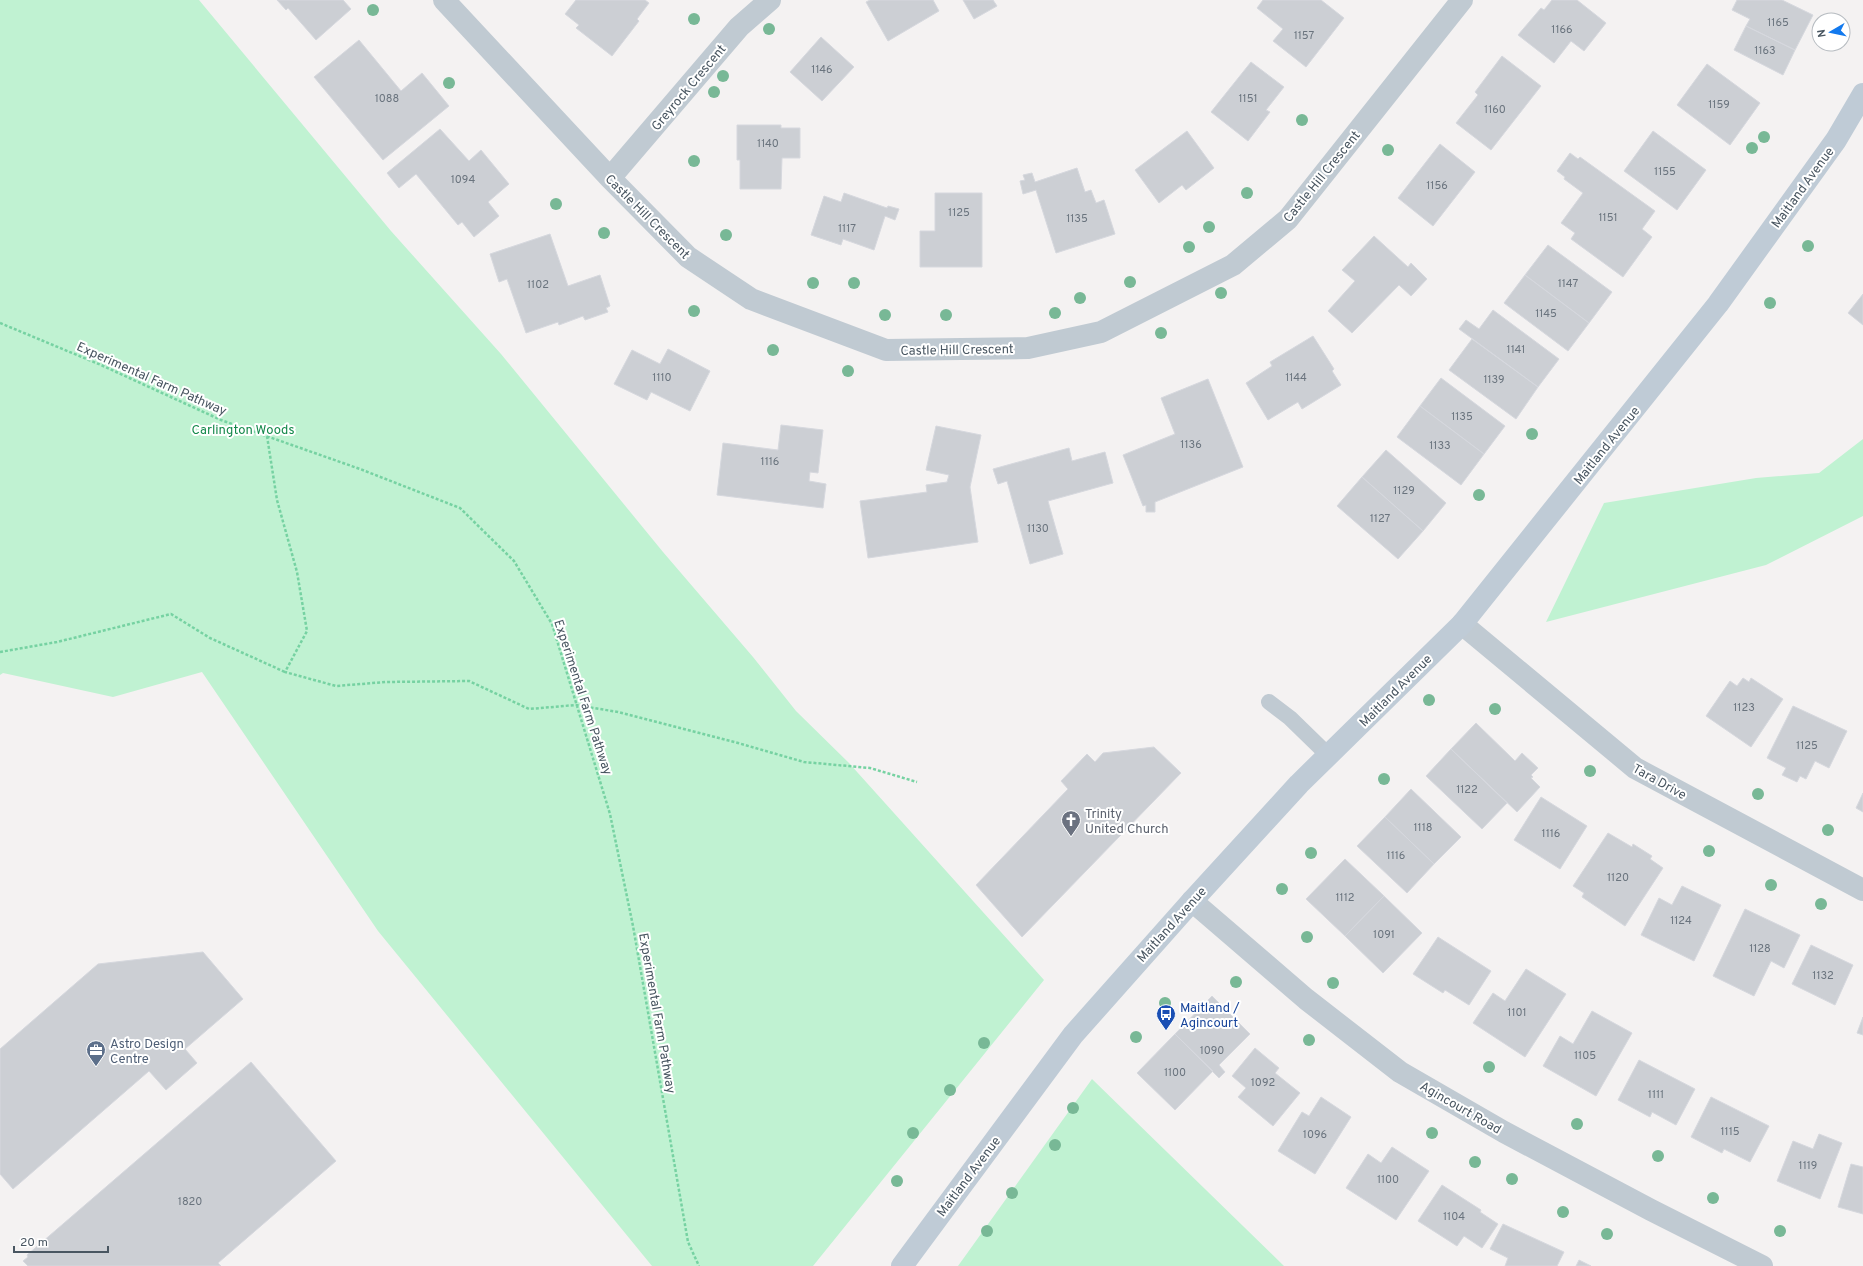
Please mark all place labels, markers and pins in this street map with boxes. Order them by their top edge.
place label: Trinity United Church [1085,807,1169,838]
church icon: Trinity United Church [1060,809,1082,837]
place label: Maitland / Agincourt [1180,1001,1240,1032]
bus stop icon: Maitland / Agincourt [1155,1003,1177,1031]
place label: Astro Design Centre [110,1037,184,1068]
office icon: Astro Design Centre [85,1039,107,1067]

